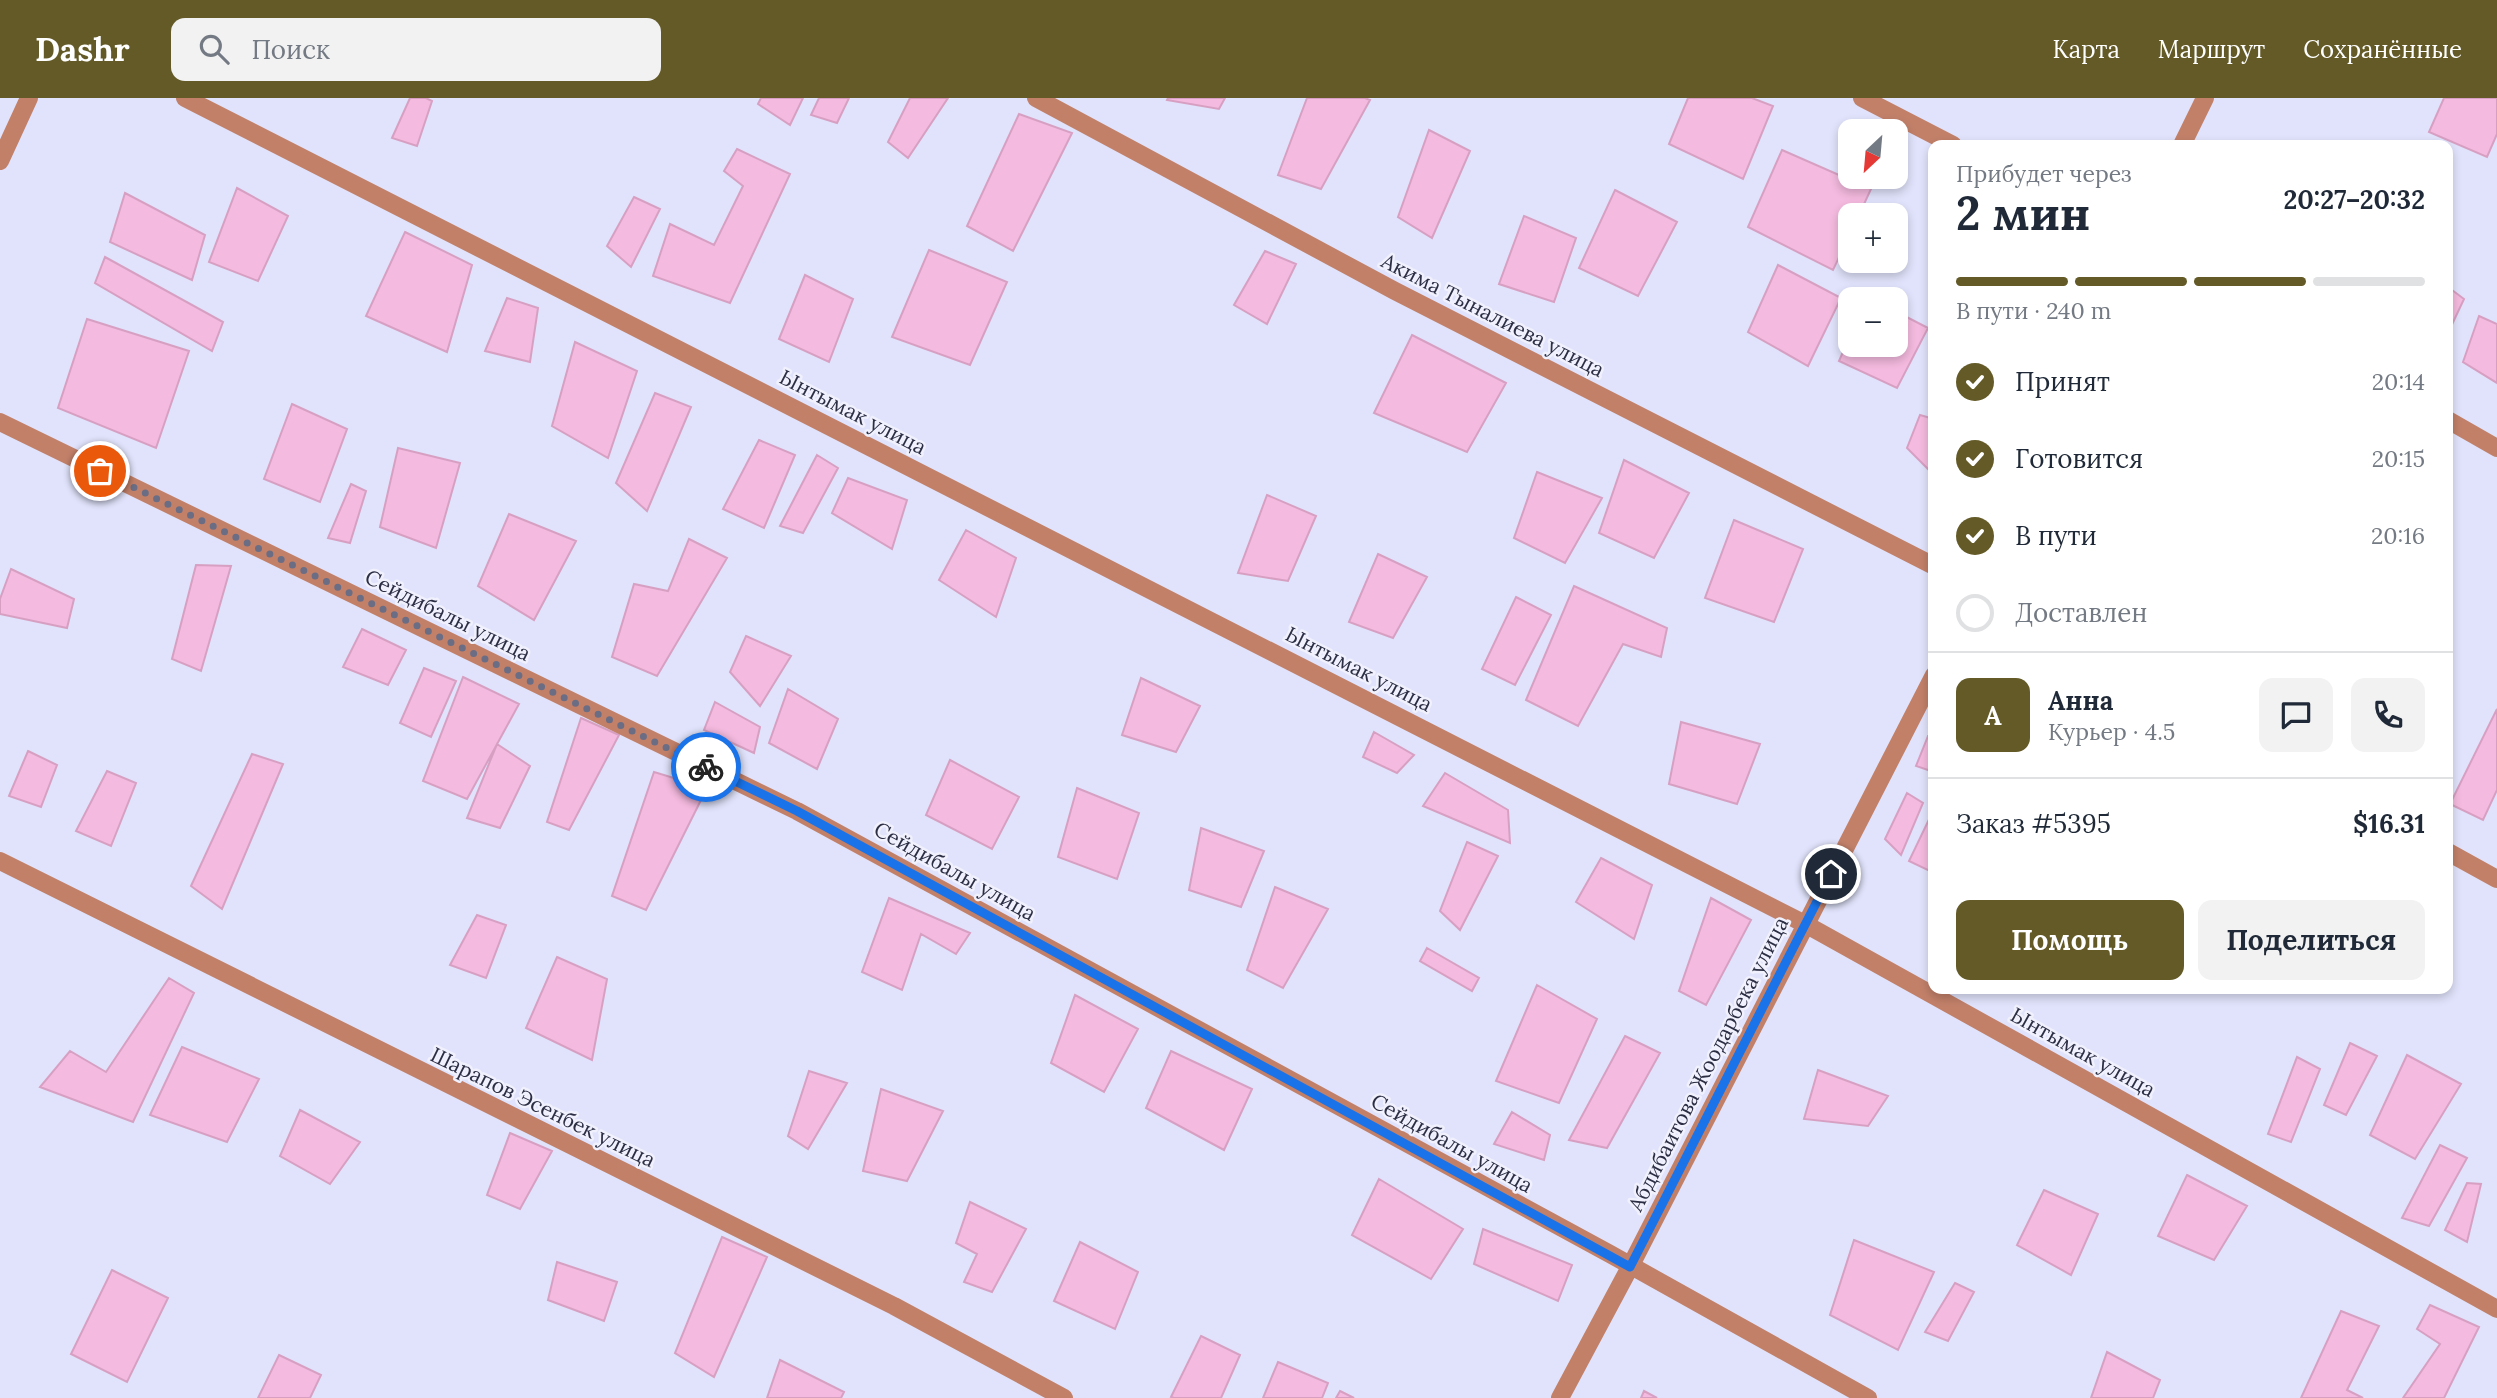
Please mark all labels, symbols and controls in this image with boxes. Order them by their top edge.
search box [171,18,661,81]
text: Dashr [35,28,129,70]
icon: search [195,30,233,68]
text: Поиск [251,33,330,66]
text: Карта [2052,34,2120,65]
text: Маршрут [2158,34,2265,65]
text: Сохранённые [2303,34,2462,65]
north arrow [1838,119,1908,189]
map controls [1838,119,1908,357]
text: Прибудет через [1956,159,2132,188]
text: 20:27–20:32 [2283,183,2425,216]
text: 2 мин [1956,184,2090,243]
button: + [1838,203,1908,273]
street label: Акима Тыналиева улица [1376,247,1609,383]
button: − [1838,287,1908,357]
text: В пути · 240 m [1956,296,2111,325]
street label: Ынтымак улица [775,363,931,461]
icon: check [1956,363,1994,401]
text: Принят [2015,365,2110,398]
text: 20:14 [2372,367,2425,396]
icon: check [1956,440,1994,478]
pin [70,441,130,501]
text: Готовится [2015,442,2143,475]
text: 20:15 [2372,444,2425,473]
icon: bag [81,452,119,490]
icon: check [1956,517,1994,555]
text: В пути [2015,519,2097,552]
text: 20:16 [2371,521,2425,550]
street label: Сейдибалы улица [361,563,535,667]
text: Доставлен [2015,596,2148,629]
street label: Ынтымак улица [1281,620,1437,718]
button: chat [2259,678,2333,752]
button: phone [2351,678,2425,752]
text: Анна [2048,684,2114,717]
text: А [1984,699,2002,732]
text: Курьер · 4.5 [2048,717,2175,746]
courier [671,732,741,802]
icon: bike [687,748,725,786]
text: Заказ #5395 [1956,807,2111,840]
text: $16.31 [2353,807,2425,840]
street label: Сейдибалы улица [869,815,1041,927]
pin [1801,844,1861,904]
icon: home [1812,855,1850,893]
button: Помощь [1956,900,2184,980]
button: Поделиться [2198,900,2425,980]
street label: Абдибаитова Жоодарбека улица [1621,912,1794,1217]
street label: Ынтымак улица [2006,1001,2160,1103]
street label: Шарапов Эсенбек улица [426,1041,660,1173]
street label: Сейдибалы улица [1366,1087,1538,1199]

